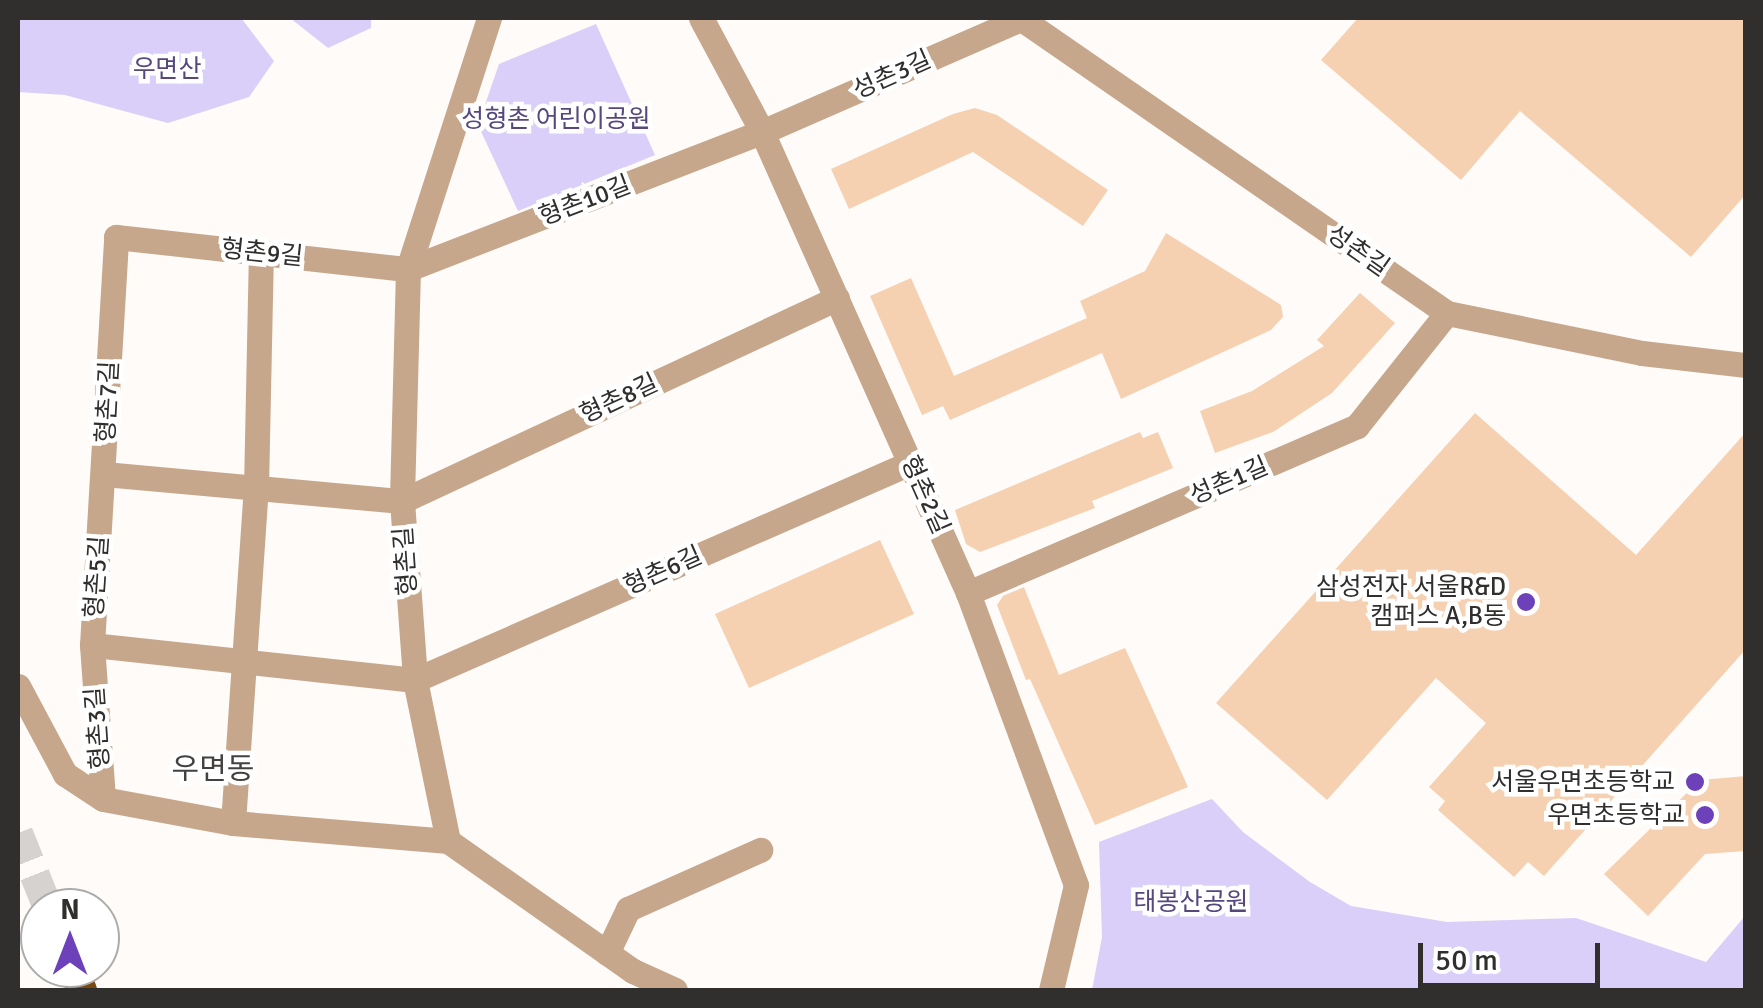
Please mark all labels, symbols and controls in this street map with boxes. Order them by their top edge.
street label: 성촌3길 [848,45,936,105]
park label: 우면산 [133,54,201,84]
park label: 성형촌 어린이공원 [461,104,651,134]
street label: 형촌10길 [535,170,635,232]
street label: 성촌길 [1321,219,1395,283]
street label: 형촌9길 [219,234,305,272]
street label: 형촌7길 [91,360,125,444]
street label: 형촌8길 [575,368,663,430]
street label: 형촌2길 [895,451,955,539]
street label: 성촌1길 [1185,451,1273,511]
street label: 형촌길 [389,526,423,596]
street label: 형촌5길 [79,535,115,619]
street label: 형촌6길 [619,541,707,601]
place label: 삼성전자 서울R&D 캠퍼스 A,B동 [1316,573,1506,632]
marker: 삼성전자 서울R&D 캠퍼스 A,B동 [1515,591,1537,613]
street label: 형촌3길 [80,686,116,770]
district label: 우면동 [172,752,254,788]
place label: 서울우면초등학교 [1491,767,1675,797]
marker: 서울우면초등학교 [1684,771,1706,793]
place label: 우면초등학교 [1547,800,1685,830]
marker: 우면초등학교 [1694,804,1716,826]
park label: 태봉산공원 [1134,887,1248,917]
north arrow [20,888,120,988]
text: N [60,893,80,927]
scale bar [1423,923,1606,985]
text: 50 m [1435,942,1498,979]

